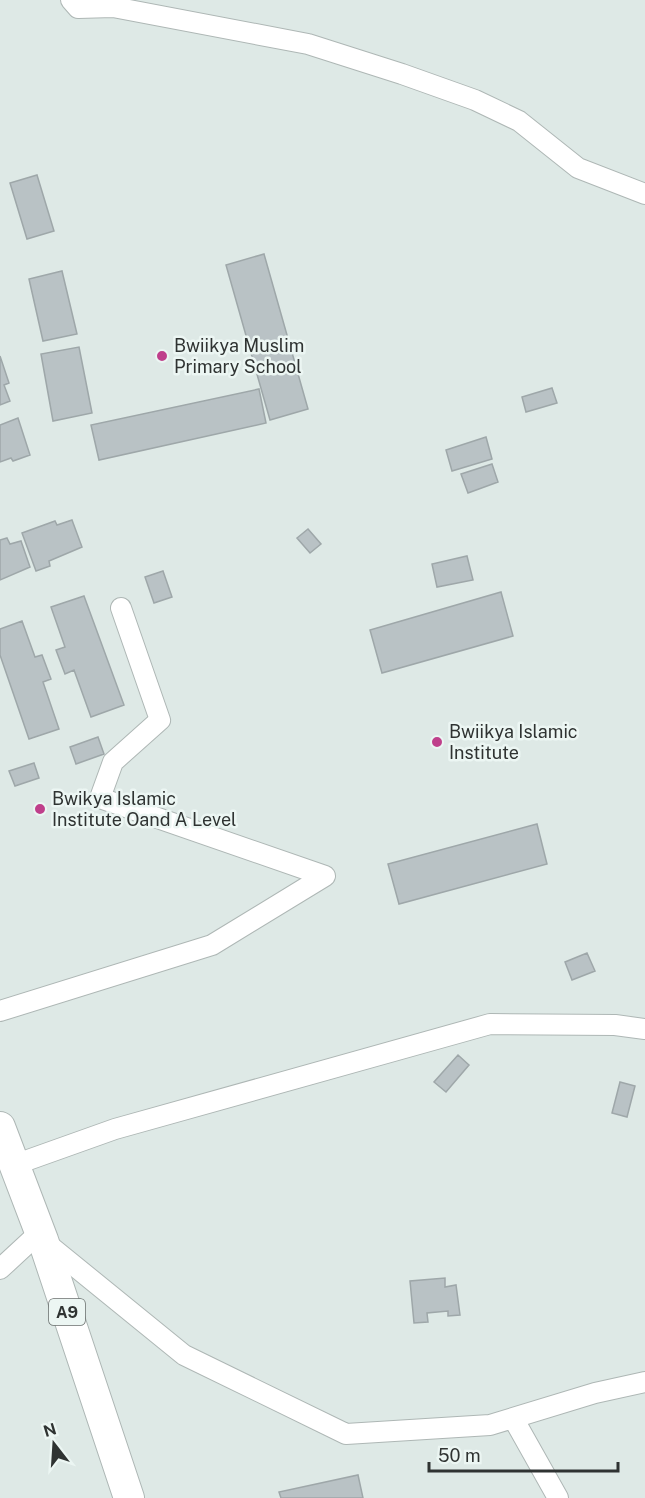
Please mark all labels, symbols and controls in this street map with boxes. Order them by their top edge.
place label: Bwiikya Muslim Primary School [174,335,304,377]
marker: Bwiikya Muslim Primary School [155,349,169,363]
place label: Bwiikya Islamic Institute [449,721,578,763]
marker: Bwiikya Islamic Institute [430,735,444,749]
place label: Bwikya Islamic Institute Oand A Level [52,788,237,830]
marker: Bwikya Islamic Institute Oand A Level [33,802,47,816]
road number: A9 [49,1299,85,1325]
north arrow [24,1414,84,1474]
text: N [41,1419,59,1441]
scale bar [429,1435,618,1473]
text: 50 m [438,1445,481,1466]

